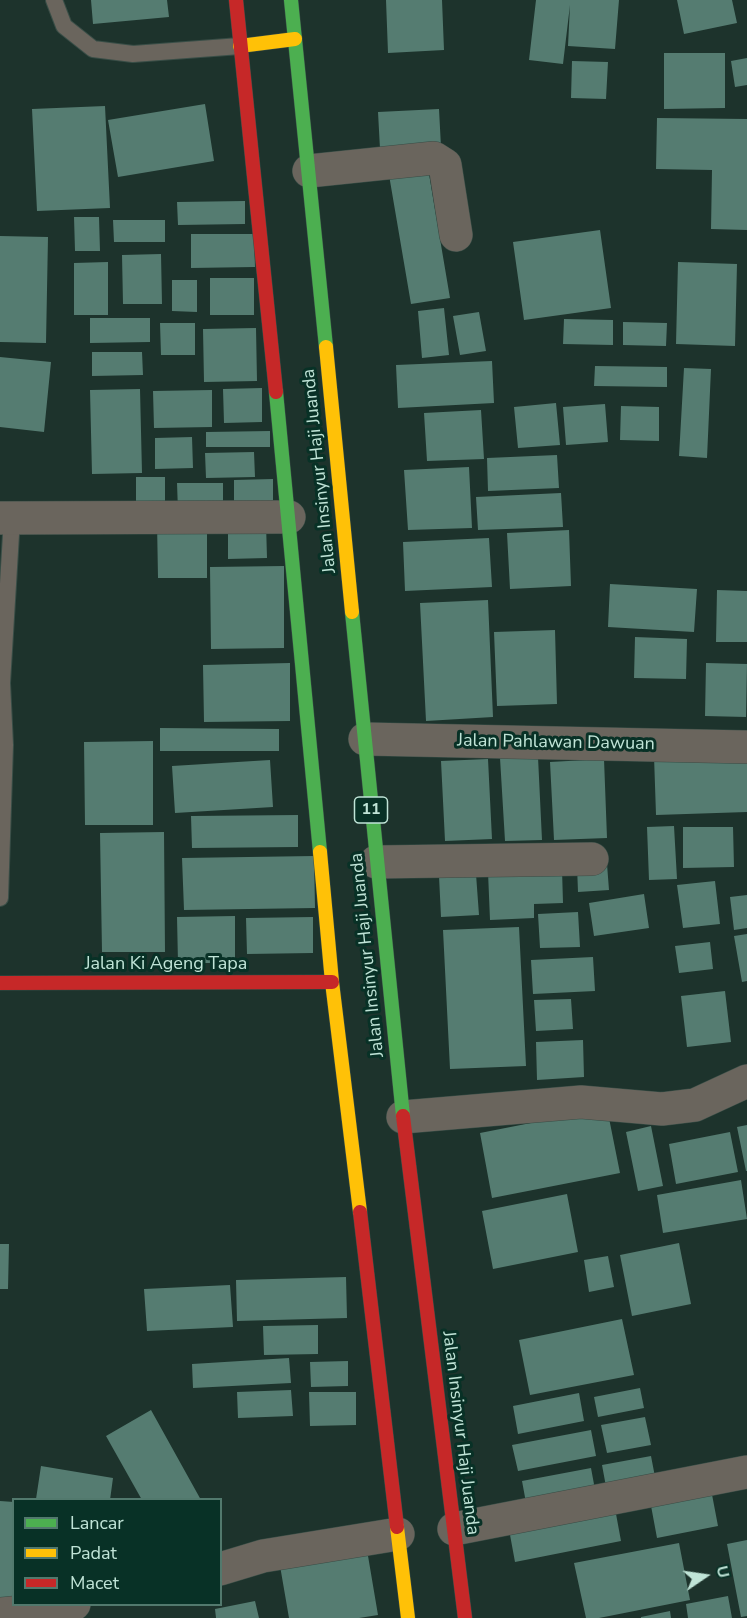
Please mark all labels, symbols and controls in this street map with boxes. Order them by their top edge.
street label: Jalan Insinyur Haji Juanda [299,368,341,574]
street label: Jalan Pahlawan Dawuan [457,730,655,756]
road number: 11 [354,797,388,823]
street label: Jalan Insinyur Haji Juanda [347,852,389,1058]
street label: Jalan Ki Ageng Tapa [85,954,247,976]
street label: Jalan Insinyur Haji Juanda [437,1330,483,1536]
legend [12,1498,222,1606]
text: Lancar [70,1511,124,1535]
text: Padat [70,1541,117,1565]
north arrow [675,1546,735,1606]
text: U [710,1564,735,1580]
text: Macet [70,1571,119,1595]

